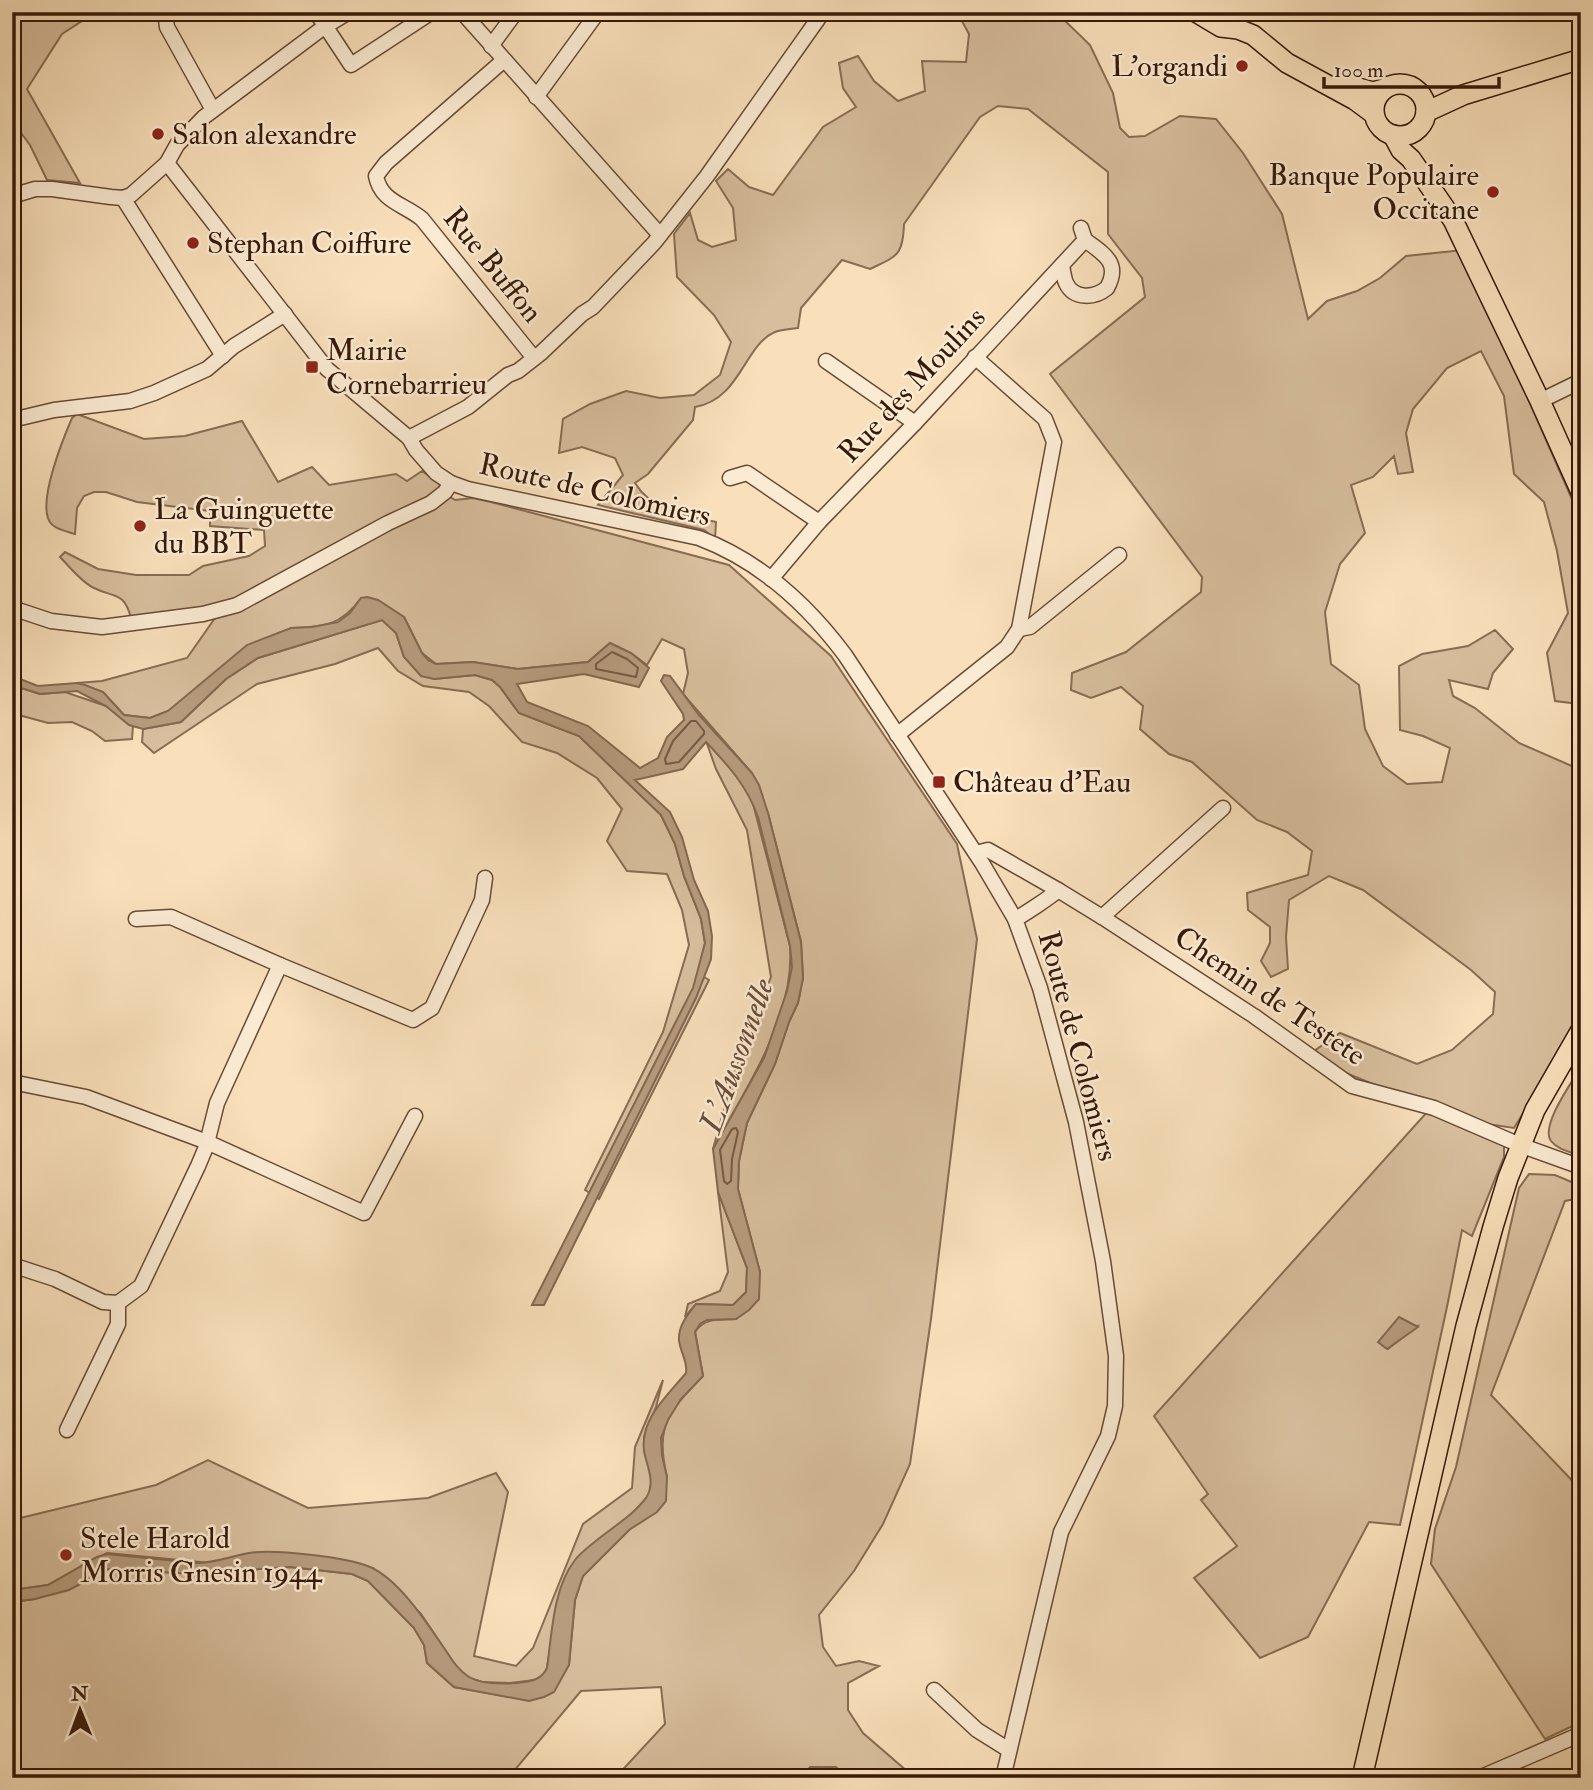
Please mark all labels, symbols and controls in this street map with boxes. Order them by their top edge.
scale bar [1324,46,1498,90]
place label: L'organdi [1111,48,1228,85]
text: 100 m [1334,57,1384,84]
marker: L'organdi [1234,58,1250,74]
place label: Salon alexandre [172,116,357,153]
marker: Salon alexandre [150,126,166,142]
place label: Banque Populaire Occitane [1268,157,1479,228]
marker: Banque Populaire Occitane [1485,184,1501,200]
street label: Rue Buffon [435,200,551,330]
place label: Stephan Coiffure [207,225,411,262]
marker: Stephan Coiffure [185,235,201,251]
street label: Rue des Moulins [831,300,993,470]
place label: Mairie Cornebarrieu [326,332,487,403]
marker: Mairie Cornebarrieu [304,359,320,375]
street label: Route de Colomiers [476,445,714,535]
place label: La Guinguette du BBT [154,491,334,562]
marker: La Guinguette du BBT [132,518,148,534]
place label: Château d'Eau [953,764,1131,801]
marker: Château d'Eau [931,774,947,790]
street label: Chemin de Testete [1167,918,1373,1074]
street label: Route de Colomiers [1030,927,1126,1165]
water label: L'Aussonnelle [690,973,783,1140]
place label: Stele Harold Morris Gnesin 1944 [80,1520,323,1591]
marker: Stele Harold Morris Gnesin 1944 [58,1547,74,1563]
north arrow [46,1674,116,1744]
text: N [70,1682,89,1706]

